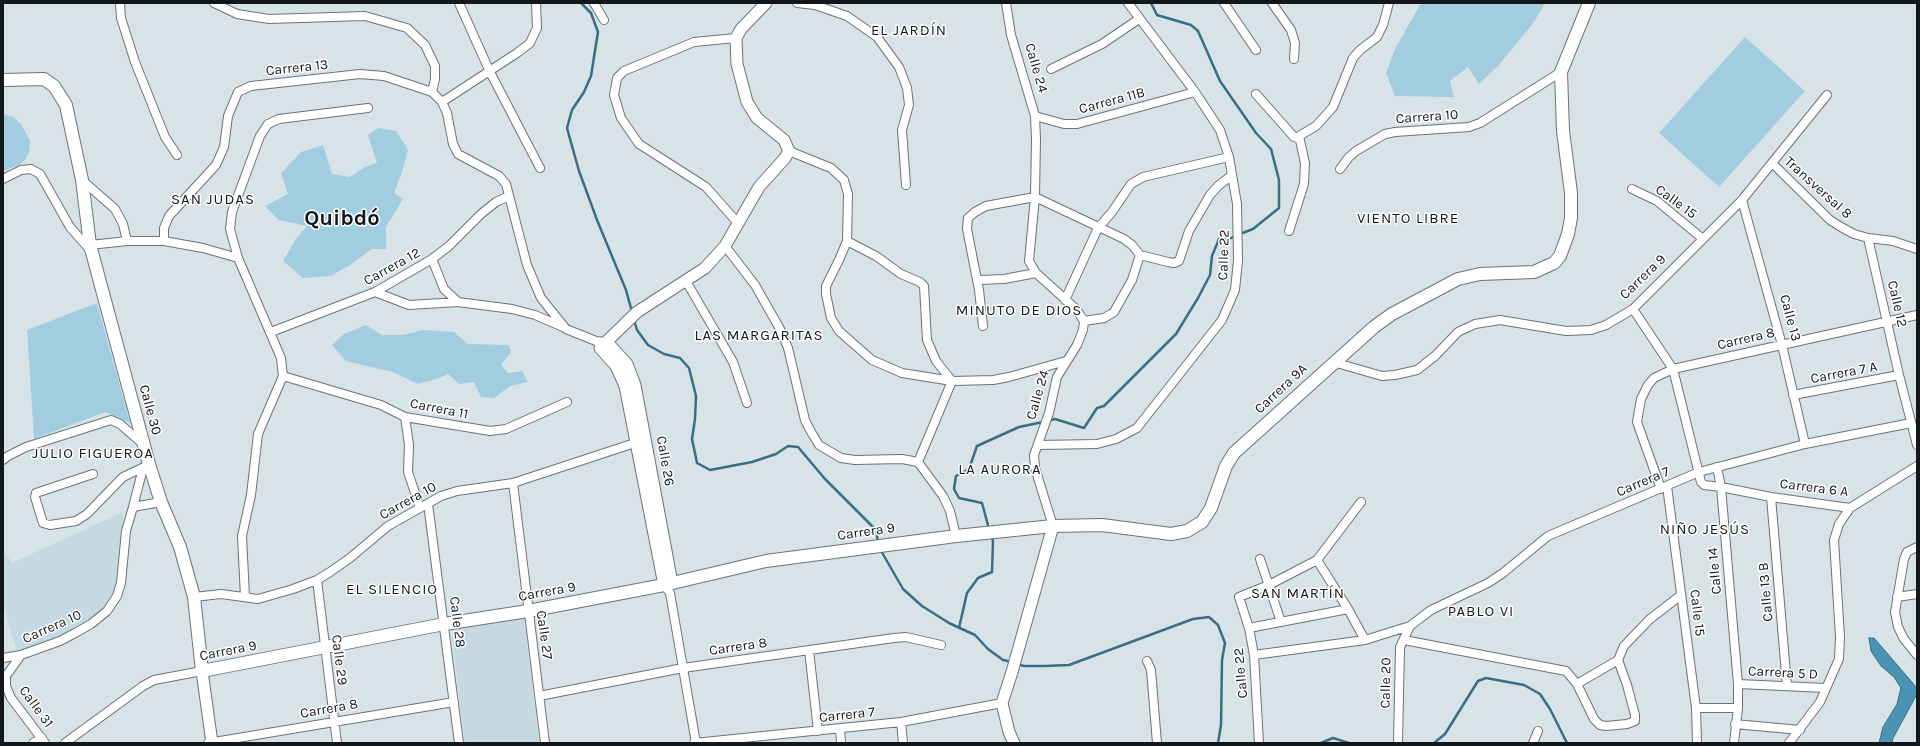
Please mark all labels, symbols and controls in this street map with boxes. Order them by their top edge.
district label: EL JARDÍN [871,22,947,40]
street label: Calle 24 [1021,41,1051,95]
street label: Carrera 13 [265,56,329,80]
street label: Carrera 11B [1077,84,1147,118]
street label: Carrera 10 [1395,106,1459,128]
street label: Transversal 8 [1781,153,1855,223]
street label: Calle 15 [1652,181,1700,223]
district label: SAN JUDAS [171,191,255,209]
district label: Quibdó [304,206,380,232]
district label: VIENTO LIBRE [1357,210,1459,228]
street label: Calle 22 [1215,229,1233,281]
street label: Carrera 12 [361,245,423,289]
street label: Carrera 9 [1616,251,1670,303]
street label: Calle 12 [1883,279,1911,329]
street label: Calle 13 [1776,293,1804,343]
district label: MINUTO DE DIOS [956,302,1082,320]
street label: Carrera 8 [1716,324,1776,354]
district label: LAS MARGARITAS [694,327,824,345]
street label: Carrera 7 A [1809,358,1879,388]
street label: Carrera 9A [1251,360,1311,418]
street label: Calle 24 [1023,368,1053,422]
street label: Calle 30 [135,383,165,437]
street label: Carrera 11 [408,395,470,423]
street label: Calle 26 [652,435,678,487]
district label: JULIO FIGUEROA [32,445,154,463]
district label: LA AURORA [958,461,1042,479]
street label: Carrera 7 [1614,463,1672,501]
street label: Carrera 6 A [1779,475,1849,501]
street label: Carrera 10 [377,478,439,524]
street label: Carrera 9 [836,520,896,544]
district label: NIÑO JESÚS [1660,521,1750,539]
street label: Calle 14 [1705,547,1725,595]
street label: Calle 13 B [1755,562,1777,622]
street label: Carrera 9 [517,579,577,605]
district label: EL SILENCIO [346,581,438,599]
district label: SAN MARTÍN [1251,585,1345,603]
street label: Calle 15 [1686,589,1708,637]
street label: Calle 28 [446,595,468,649]
district label: PABLO VI [1448,603,1514,621]
street label: Carrera 10 [20,607,84,647]
street label: Calle 27 [532,609,556,661]
street label: Calle 29 [328,634,350,686]
street label: Carrera 8 [708,635,768,659]
street label: Carrera 9 [198,637,258,665]
street label: Calle 22 [1230,647,1252,699]
street label: Calle 20 [1377,657,1395,709]
street label: Carrera 5 D [1748,663,1818,683]
street label: Calle 31 [15,683,57,731]
street label: Carrera 8 [299,696,359,722]
street label: Carrera 7 [818,704,876,726]

